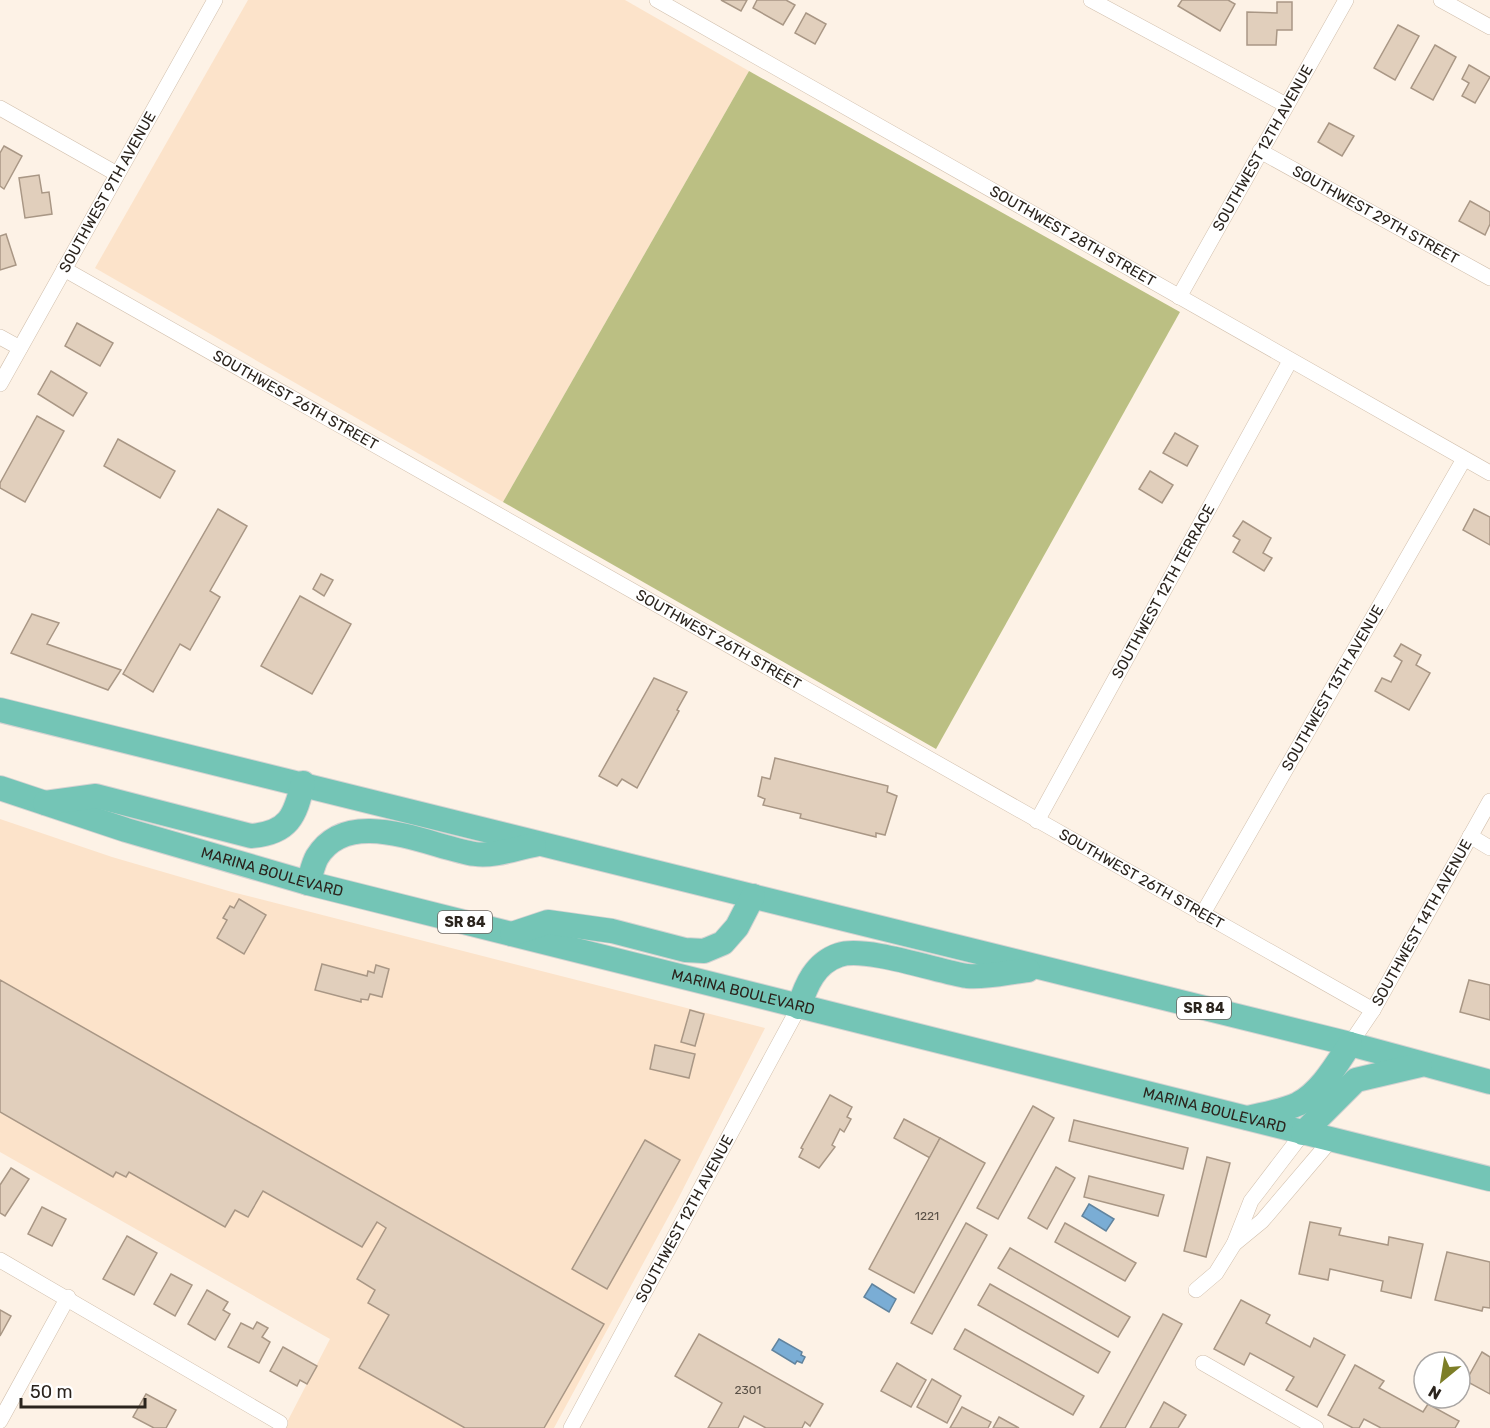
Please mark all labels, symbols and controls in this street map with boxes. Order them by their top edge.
street label: SOUTHWEST 12TH AVENUE [1209,62,1317,234]
street label: SOUTHWEST 9TH AVENUE [55,108,160,276]
street label: SOUTHWEST 29TH STREET [1289,162,1462,268]
street label: SOUTHWEST 28TH STREET [987,182,1159,290]
street label: SOUTHWEST 26TH STREET [210,346,381,454]
street label: SOUTHWEST 12TH TERRACE [1108,501,1218,682]
street label: SOUTHWEST 26TH STREET [633,586,804,693]
street label: SOUTHWEST 13TH AVENUE [1278,602,1387,774]
street label: SOUTHWEST 26TH STREET [1056,825,1227,933]
street label: SOUTHWEST 14TH AVENUE [1368,836,1476,1009]
street label: MARINA BOULEVARD [199,843,345,901]
road number: SR 84 [438,911,492,933]
street label: MARINA BOULEVARD [670,965,817,1019]
road number: SR 84 [1177,997,1231,1019]
street label: MARINA BOULEVARD [1141,1083,1288,1137]
street label: SOUTHWEST 12TH AVENUE [632,1132,737,1306]
house number: 1221 [915,1209,939,1223]
north arrow [1412,1350,1472,1410]
scale bar [21,1371,146,1409]
text: 50 m [30,1381,73,1403]
text: N [1425,1381,1444,1404]
house number: 2301 [734,1383,762,1397]

